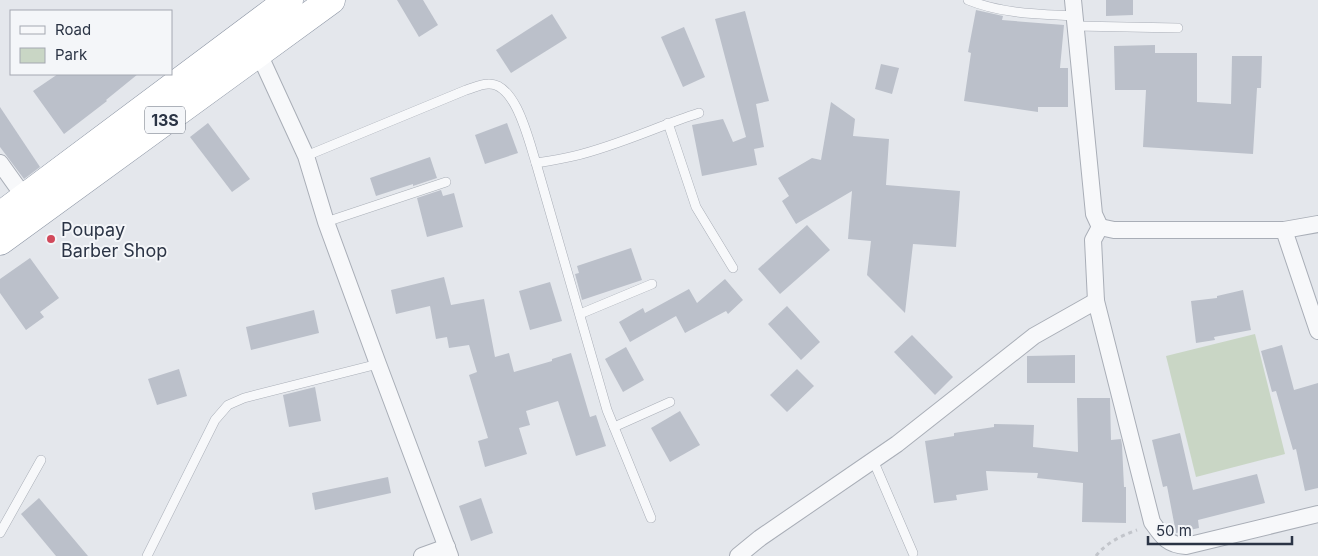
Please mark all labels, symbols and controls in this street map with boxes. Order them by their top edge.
legend [10,10,172,75]
text: Road [55,20,91,39]
text: Park [55,45,88,64]
road number: 13S [145,106,185,134]
place label: Poupay Barber Shop [61,219,167,261]
marker: Poupay Barber Shop [45,233,57,245]
scale bar [1148,514,1292,546]
text: 50 m [1156,521,1192,540]

